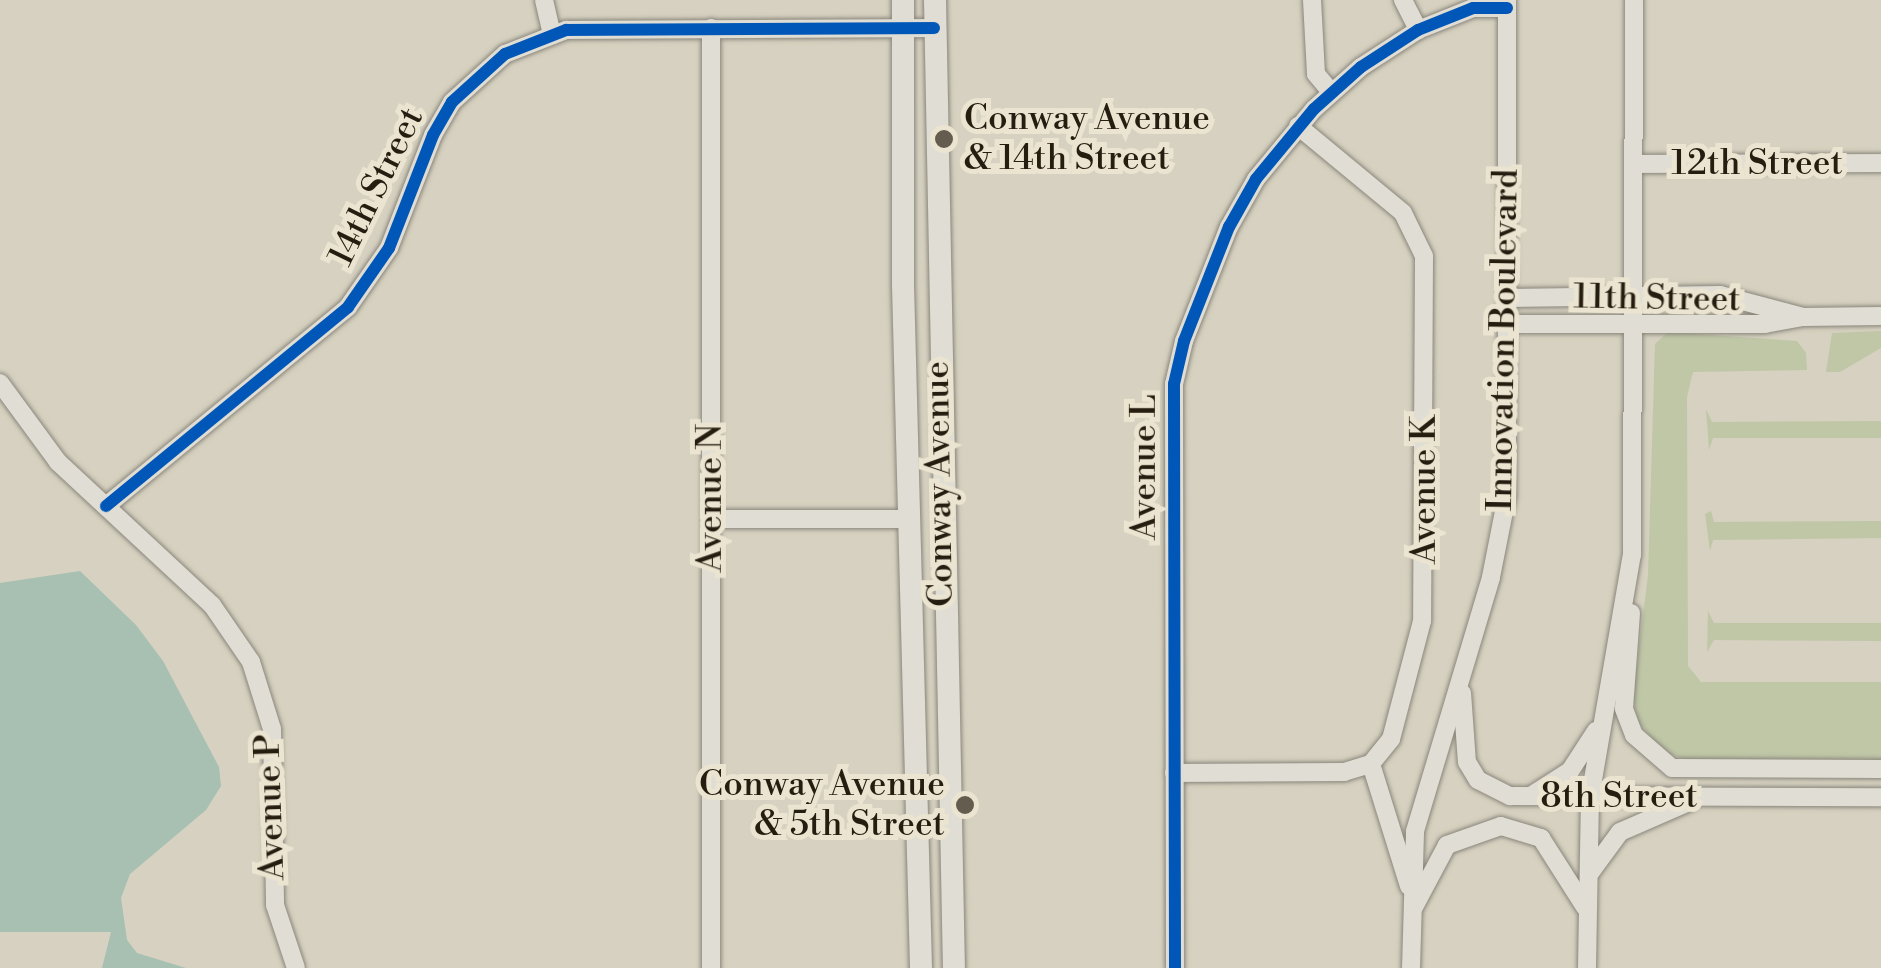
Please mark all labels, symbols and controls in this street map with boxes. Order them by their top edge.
place label: Conway Avenue & 14th Street [964,98,1210,180]
street label: 14th Street [321,101,433,273]
marker: Conway Avenue & 14th Street [933,128,955,150]
street label: 12th Street [1671,143,1843,185]
street label: Innovation Boulevard [1480,168,1528,512]
street label: 11th Street [1573,277,1741,321]
street label: Conway Avenue [917,361,963,607]
street label: Avenue L [1124,394,1166,540]
street label: Avenue K [1404,416,1446,564]
street label: Avenue N [690,424,732,572]
street label: Avenue P [247,733,295,881]
place label: Conway Avenue & 5th Street [699,764,945,846]
street label: 8th Street [1540,776,1698,818]
marker: Conway Avenue & 5th Street [954,794,976,816]

